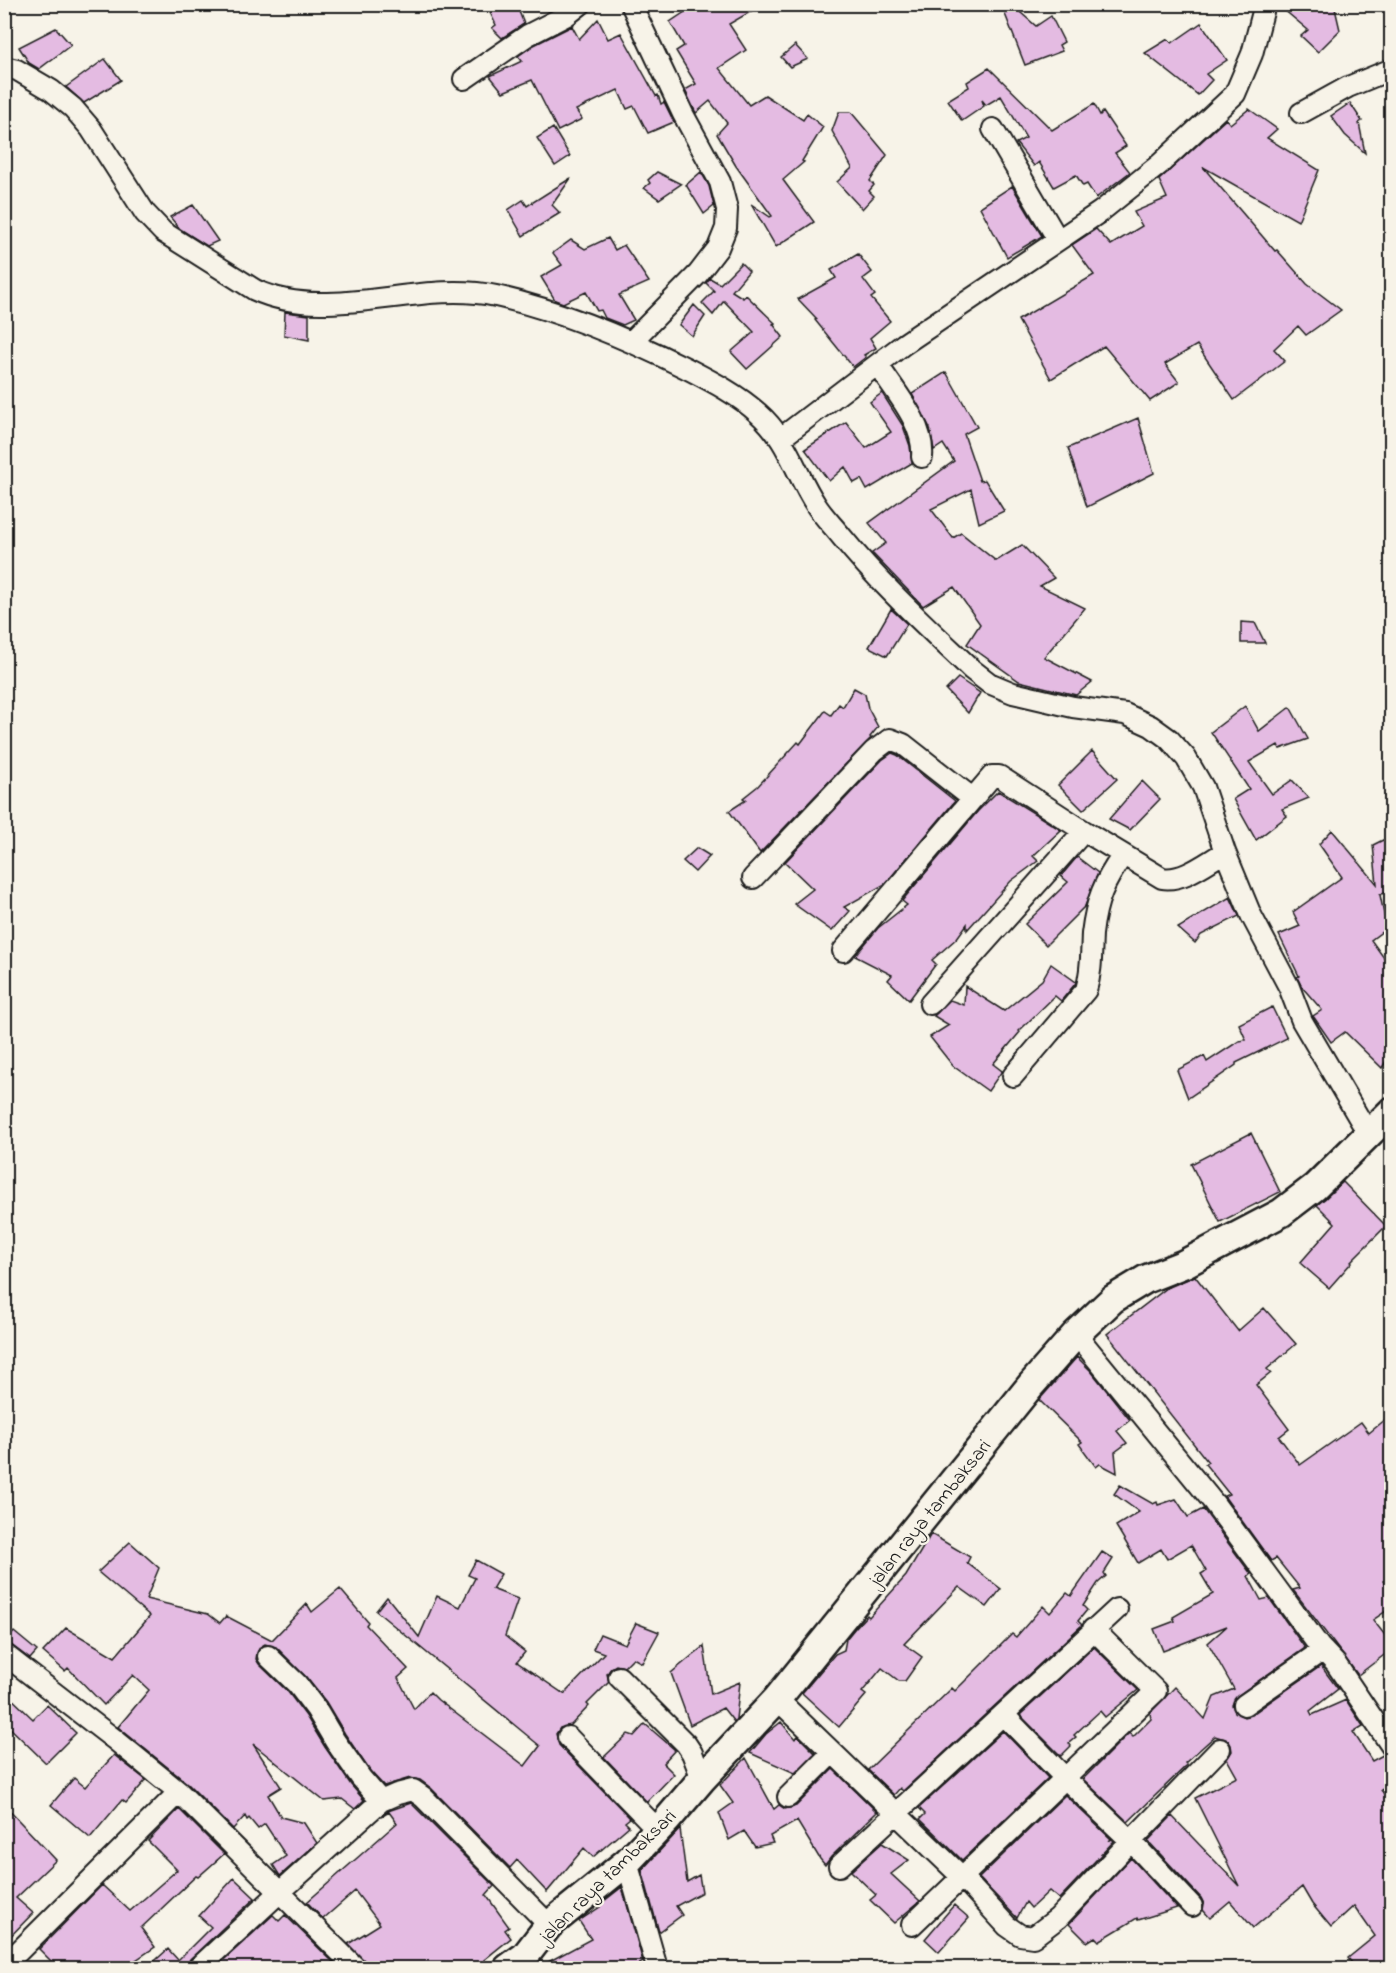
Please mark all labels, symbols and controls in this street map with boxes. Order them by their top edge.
street label: jalan raya tambaksari [861,1434,999,1596]
street label: jalan raya tambaksari [531,1803,684,1952]

